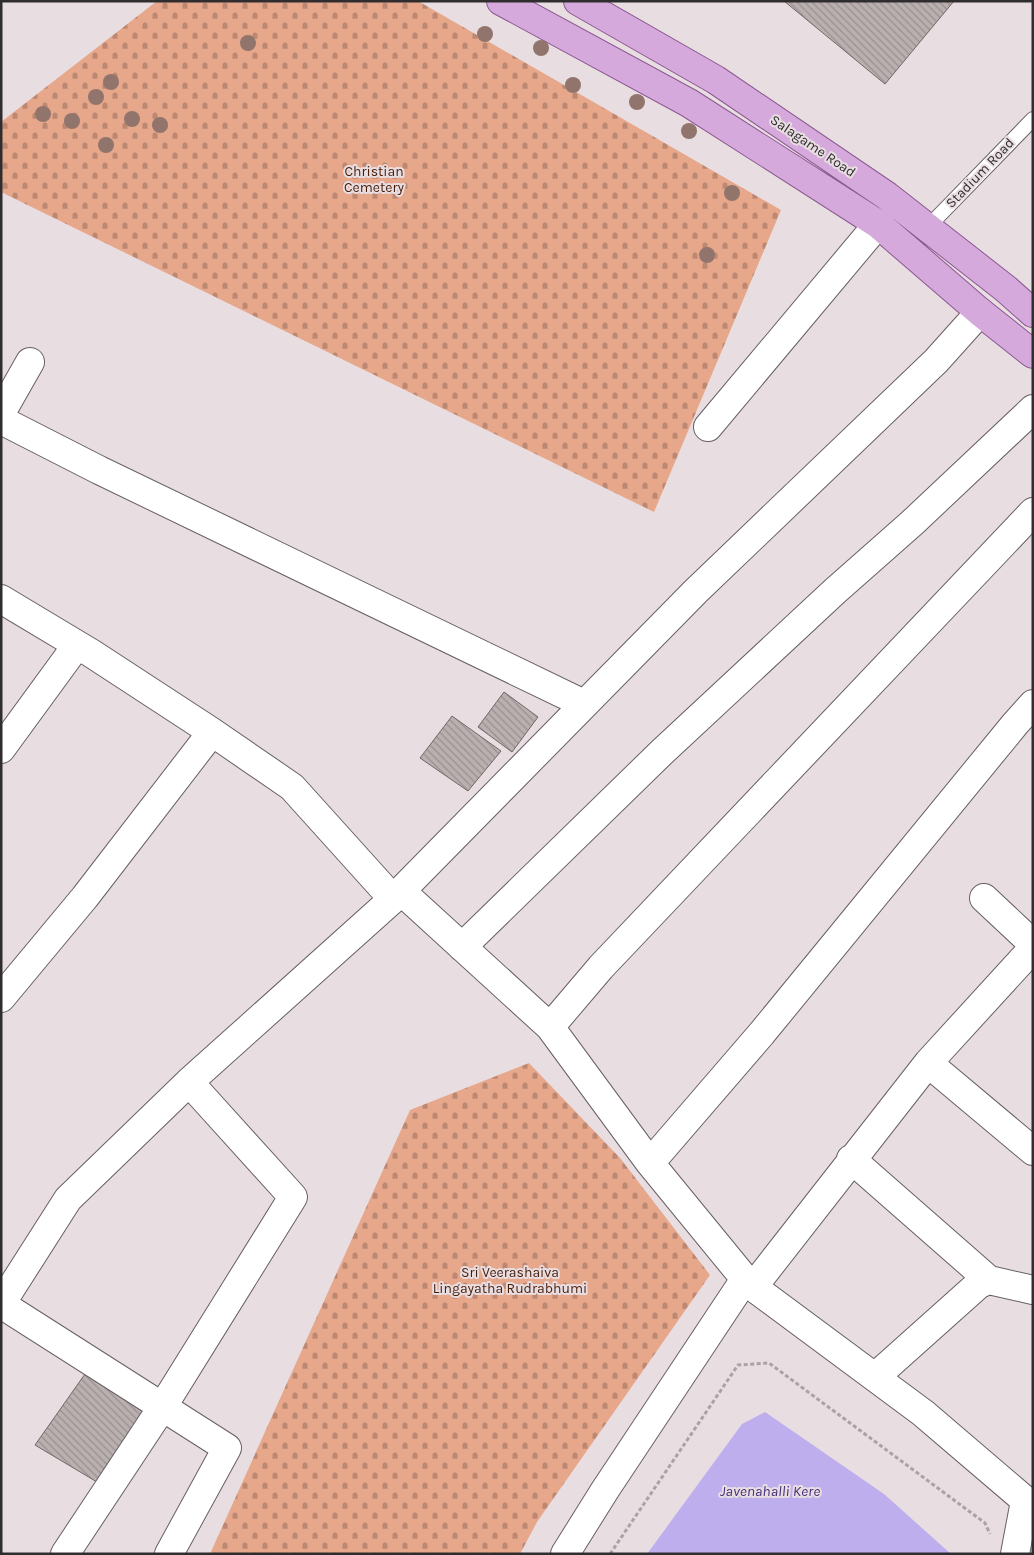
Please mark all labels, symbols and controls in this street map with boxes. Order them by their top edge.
street label: Salagame Road [767,111,859,181]
street label: Stadium Road [942,134,1018,212]
park label: Christian Cemetery [344,163,405,196]
park label: Sri Veerashaiva Lingayatha Rudrabhumi [433,1264,587,1297]
water label: Javenahalli Kere [720,1482,820,1500]

